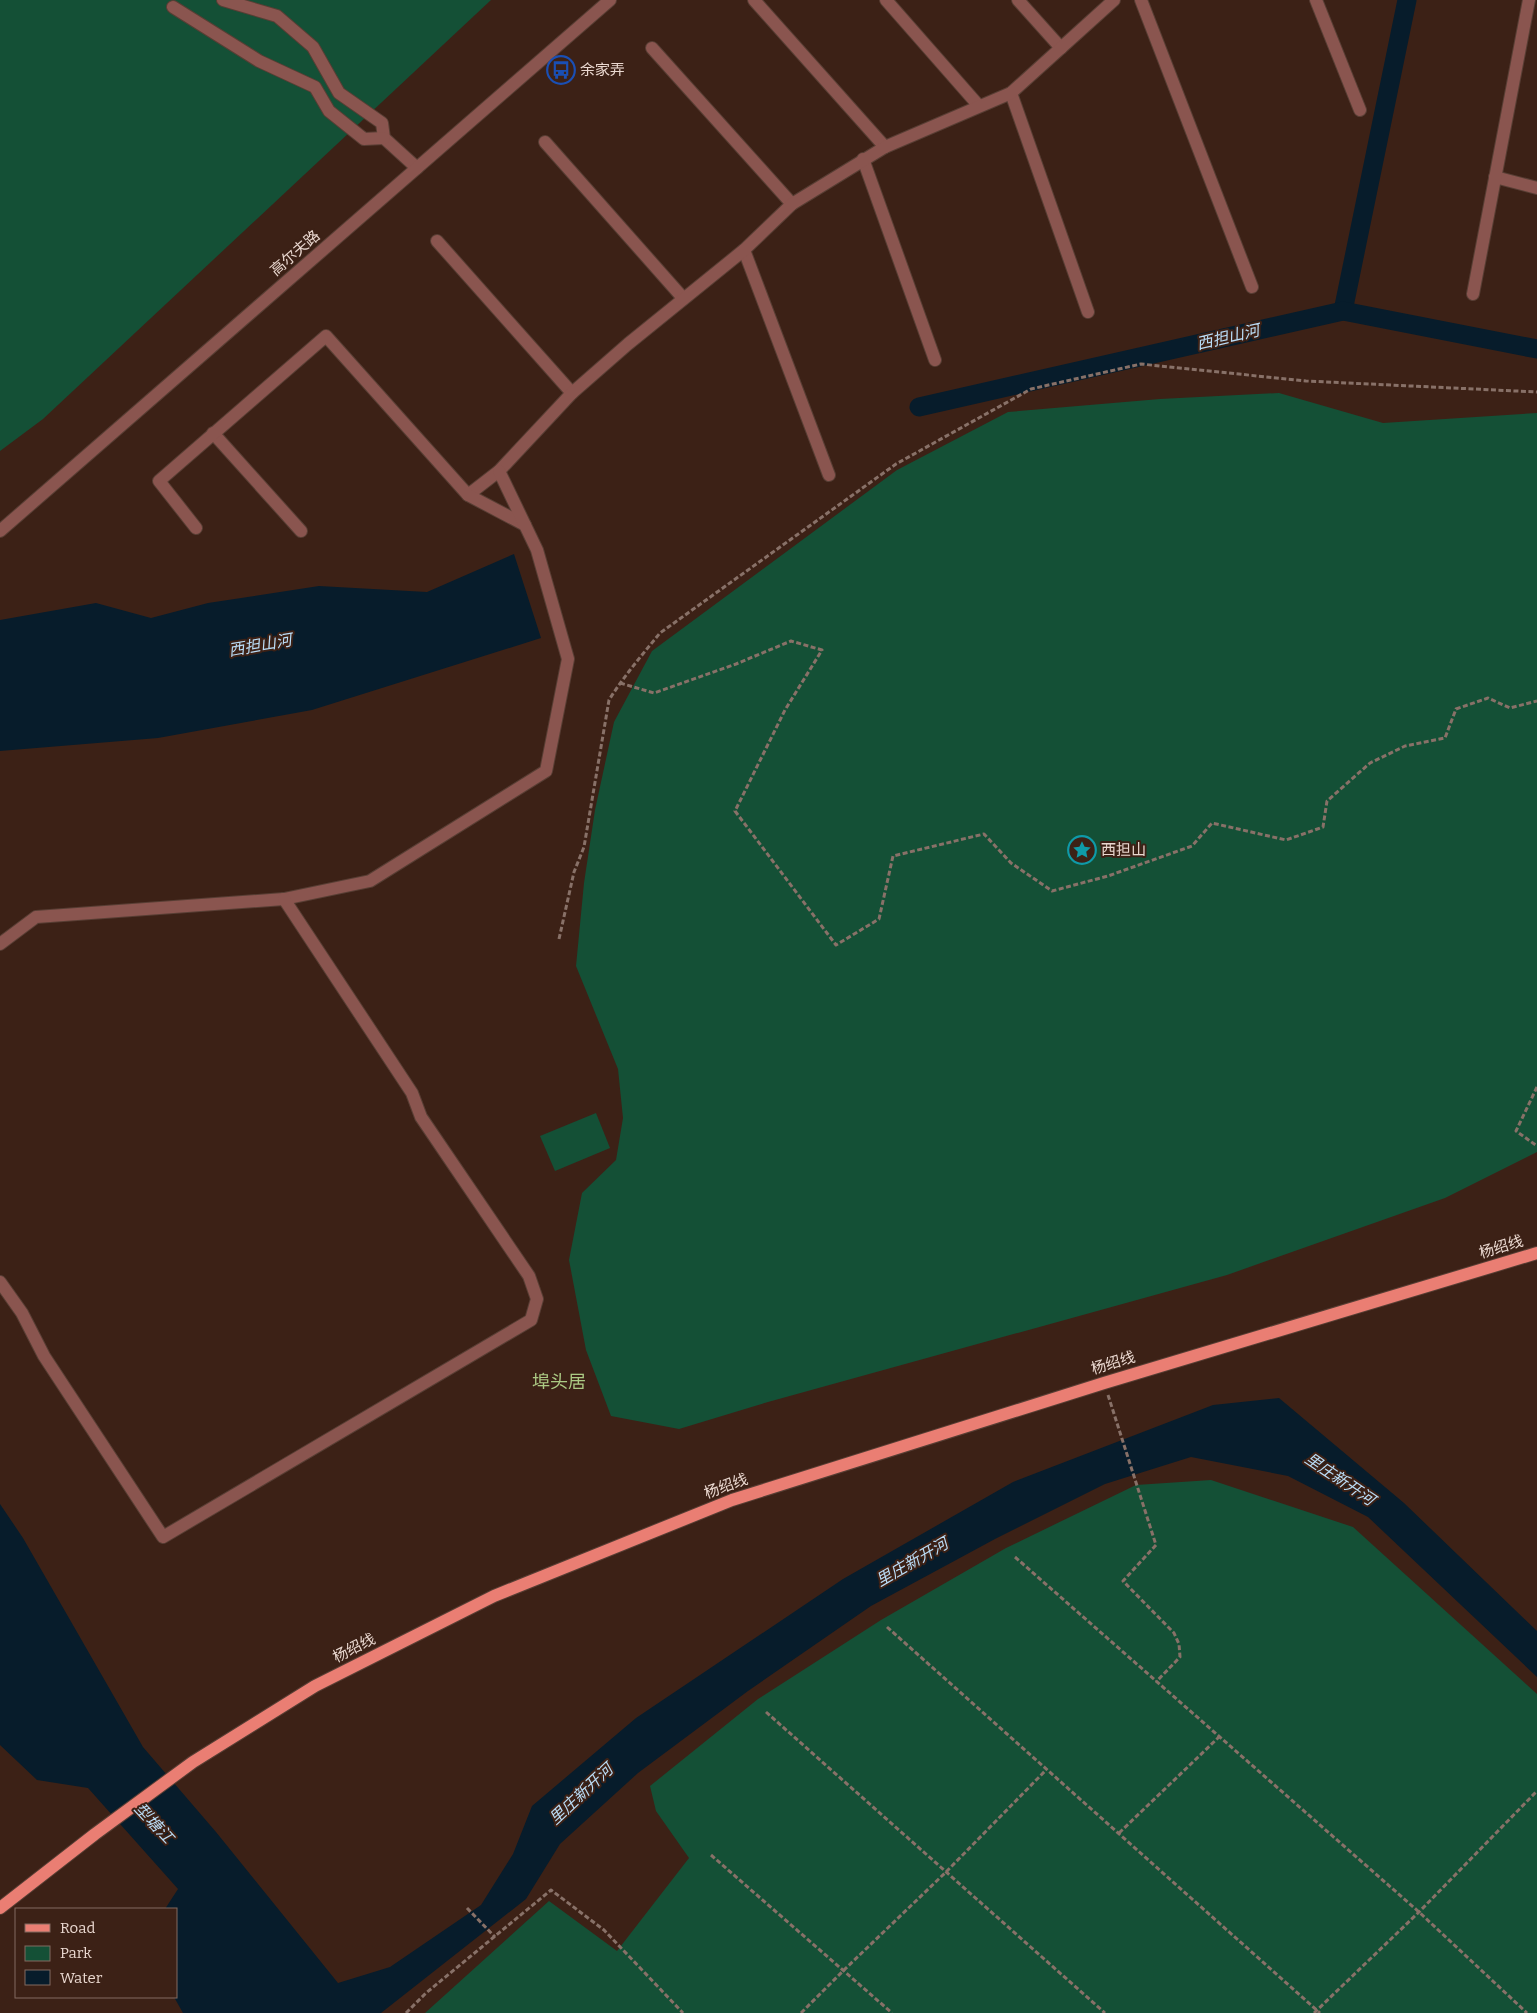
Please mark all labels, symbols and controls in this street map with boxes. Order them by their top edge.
bus stop icon: 余家弄 [546,55,576,85]
place label: 余家弄 [580,61,625,79]
street label: 高尔夫路 [266,227,324,279]
water label: 西担山河 [1195,320,1264,353]
water label: 西担山河 [227,630,296,660]
place icon: 西担山 [1067,835,1097,865]
place label: 西担山 [1101,841,1146,859]
street label: 杨绍线 [1477,1232,1525,1262]
street label: 杨绍线 [1089,1348,1137,1378]
district label: 埠头居 [532,1371,586,1393]
water label: 里庄新开河 [1302,1449,1381,1511]
street label: 杨绍线 [702,1470,750,1502]
water label: 里庄新开河 [873,1532,954,1590]
street label: 杨绍线 [330,1630,378,1666]
water label: 里庄新开河 [545,1758,619,1828]
water label: 型塘江 [131,1799,179,1848]
legend [15,1908,178,1998]
text: Road [60,1919,95,1937]
text: Park [60,1944,92,1962]
text: Water [60,1969,103,1987]

